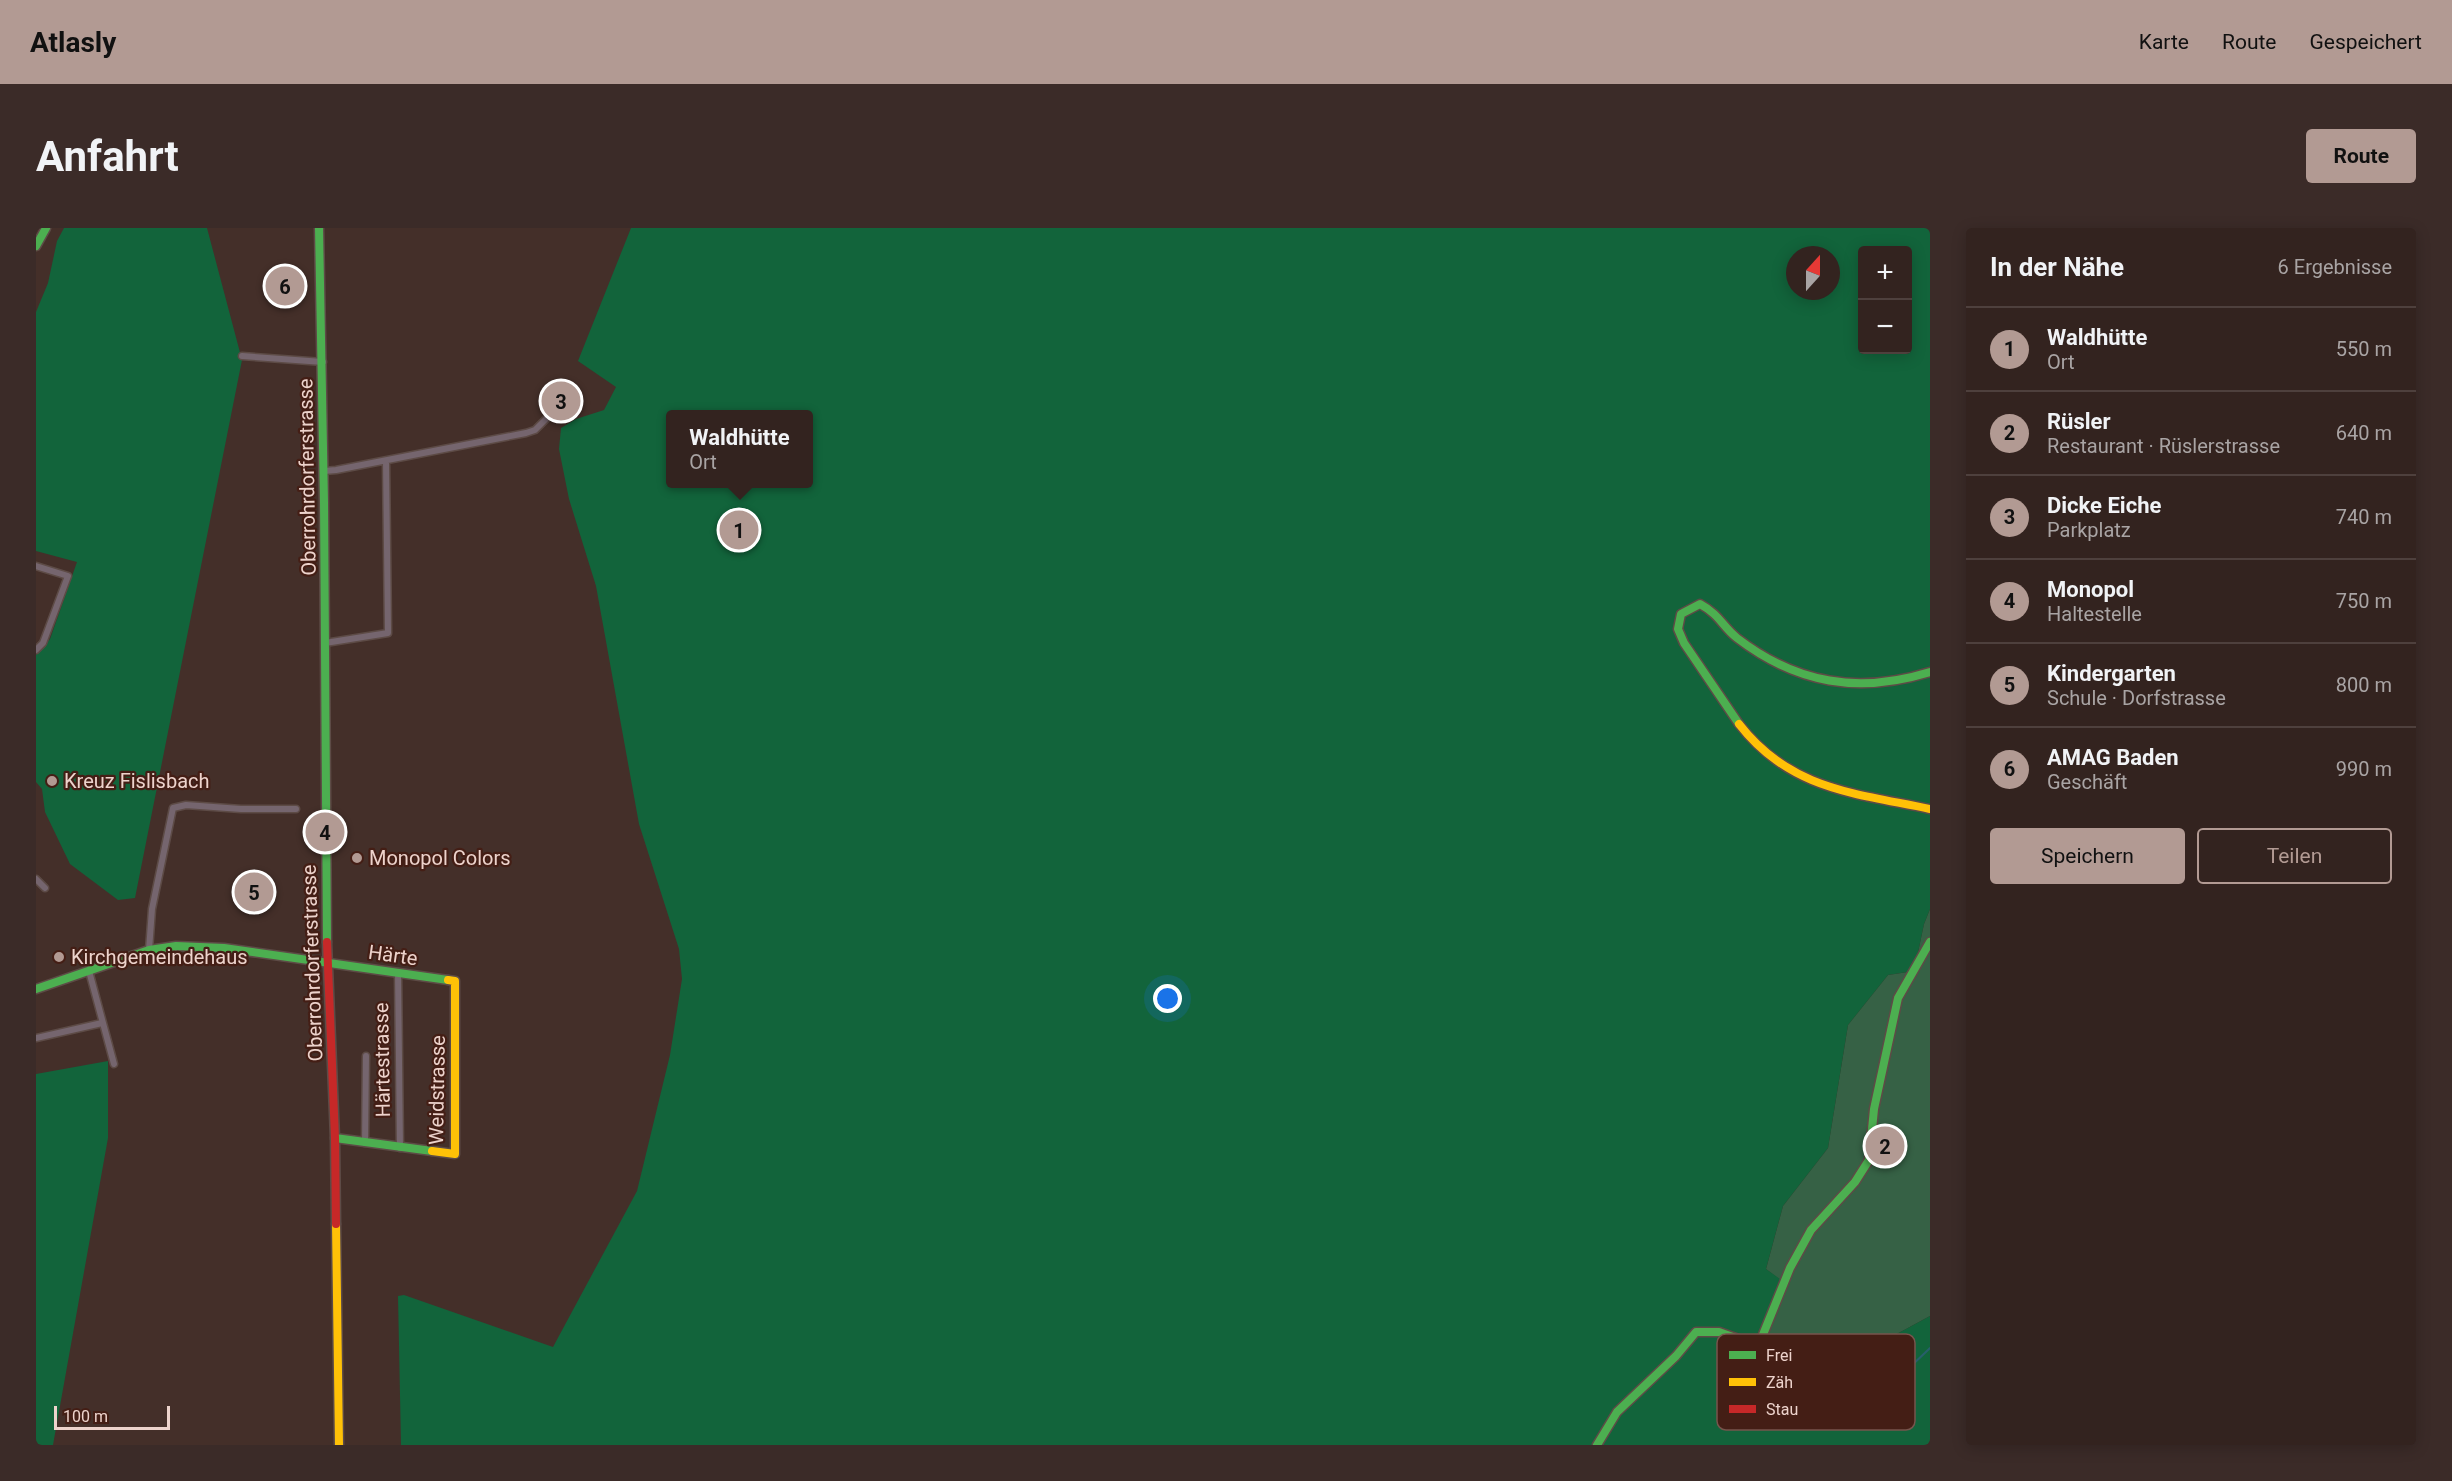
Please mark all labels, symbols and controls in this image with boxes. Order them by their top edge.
text: Atlasly [30,26,116,59]
text: Karte [2139,30,2189,54]
text: Route [2222,30,2276,54]
text: Gespeichert [2309,30,2422,54]
button: Route [2306,129,2416,183]
text: Anfahrt [36,132,179,181]
north arrow [1786,246,1840,300]
map controls [1858,246,1912,354]
button: + [1858,246,1912,300]
text: In der Nähe [1990,252,2124,282]
text: 6 Ergebnisse [2278,255,2392,279]
pin: 6 [266,264,304,308]
button: − [1858,300,1912,354]
text: Waldhütte [2047,325,2147,350]
text: 1 [2004,337,2015,361]
text: 550 m [2336,337,2392,361]
text: Ort [2047,350,2075,374]
street label: Oberrohrdorferstrasse [293,378,321,576]
pin: 3 [542,378,580,423]
text: Rüsler [2047,409,2110,434]
popup [666,410,813,488]
text: 2 [2004,421,2015,445]
text: 640 m [2336,421,2392,445]
text: Waldhütte [689,425,790,450]
text: Restaurant · Rüslerstrasse [2047,434,2280,458]
text: Ort [689,450,717,474]
text: Dicke Eiche [2047,493,2161,518]
text: 3 [2004,505,2015,529]
text: 740 m [2336,505,2392,529]
pin: 1 [720,508,758,552]
text: Parkplatz [2047,518,2131,542]
text: Monopol [2047,577,2134,602]
text: 4 [2004,589,2015,613]
text: 750 m [2336,589,2392,613]
text: Haltestelle [2047,602,2142,626]
text: Kindergarten [2047,661,2176,686]
text: 5 [2004,673,2015,697]
text: 800 m [2336,673,2392,697]
text: Schule · Dorfstrasse [2047,686,2226,710]
text: AMAG Baden [2047,745,2179,770]
text: 6 [2004,757,2015,781]
text: 990 m [2336,757,2392,781]
place label: Kreuz Fislisbach [64,769,210,793]
text: Geschäft [2047,770,2127,794]
marker: Kreuz Fislisbach [45,774,59,788]
pin: 4 [306,810,344,854]
button: Speichern [1990,828,2185,884]
button: Teilen [2197,828,2392,884]
place label: Monopol Colors [369,846,511,870]
marker: Monopol Colors [350,851,364,865]
street label: Oberrohrdorferstrasse [297,864,327,1062]
pin: 5 [234,870,274,914]
street label: Härte [367,940,419,970]
place label: Kirchgemeindehaus [71,945,248,969]
marker: Kirchgemeindehaus [52,950,66,964]
your location [1153,984,1182,1013]
street label: Härtestrasse [369,1002,395,1118]
street label: Weidstrasse [424,1035,450,1145]
pin: 2 [1866,1124,1904,1168]
legend [1717,1334,1915,1430]
text: Frei [1766,1346,1792,1365]
text: Zäh [1766,1373,1793,1392]
text: Stau [1766,1400,1798,1419]
scale bar [54,1403,170,1430]
text: 100 m [63,1407,108,1426]

